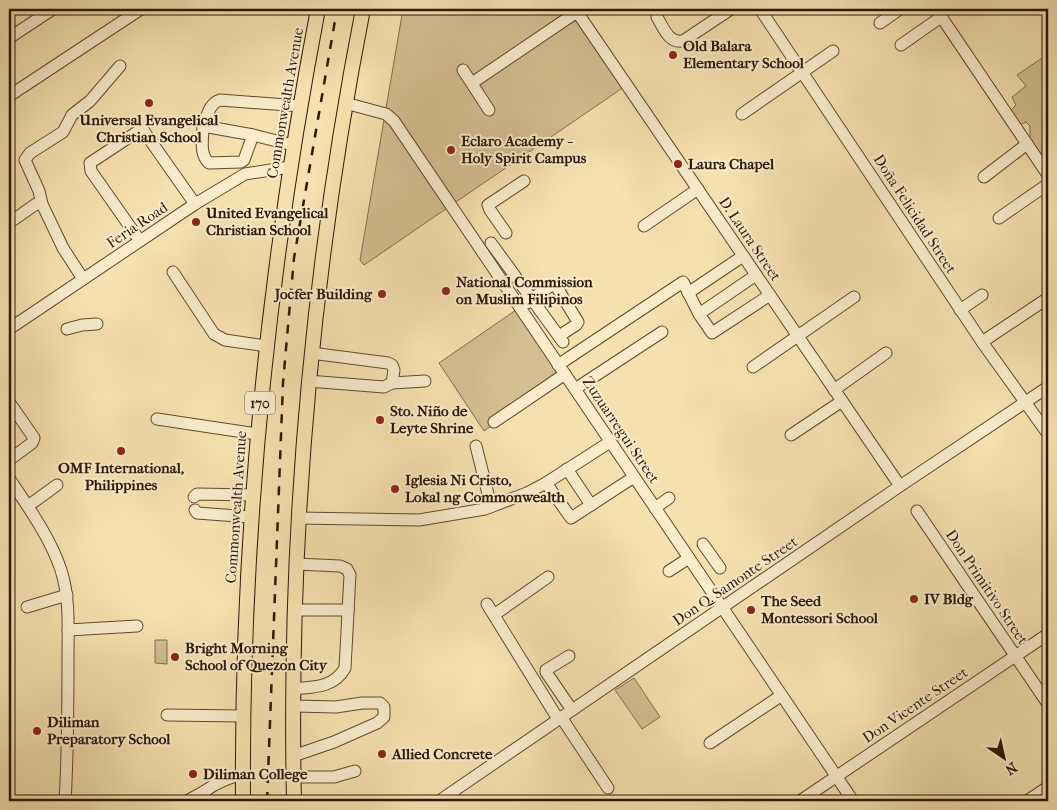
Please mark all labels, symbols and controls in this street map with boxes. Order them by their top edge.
street label: Commonwealth Avenue [263,25,307,180]
place label: Old Balara Elementary School [683,37,805,72]
marker: Old Balara Elementary School [667,49,679,61]
marker: Universal Evangelical Christian School [143,97,155,109]
place label: Universal Evangelical Christian School [79,111,219,146]
place label: Eclaro Academy - Holy Spirit Campus [461,132,587,167]
marker: Eclaro Academy - Holy Spirit Campus [445,144,457,156]
street label: Doña Felicidad Street [870,151,961,278]
place label: Laura Chapel [688,155,775,173]
marker: Laura Chapel [672,158,684,170]
street label: D. Laura Street [715,193,785,285]
street label: Feria Road [103,198,172,252]
place label: United Evangelical Christian School [205,204,329,239]
marker: United Evangelical Christian School [190,216,202,228]
place label: National Commission on Muslim Filipinos [456,273,593,308]
place label: Jocfer Building [273,285,373,303]
marker: National Commission on Muslim Filipinos [440,285,452,297]
marker: Jocfer Building [376,288,388,300]
street label: Zuzuarregui Street [579,373,664,487]
road number: 170 [245,392,275,414]
place label: Sto. Niño de Leyte Shrine [390,402,474,437]
marker: Sto. Niño de Leyte Shrine [374,414,386,426]
street label: Commonwealth Avenue [222,429,250,584]
marker: OMF International, Philippines [115,445,127,457]
place label: OMF International, Philippines [58,459,184,494]
place label: Iglesia Ni Cristo, Lokal ng Commonwealth [405,471,566,506]
marker: Iglesia Ni Cristo, Lokal ng Commonwealth [389,483,401,495]
street label: Don Primitivo Street [942,526,1032,648]
street label: Don Q. Samonte Street [669,532,801,630]
place label: IV Bldg [924,590,974,608]
place label: The Seed Montessori School [760,592,879,627]
marker: IV Bldg [908,593,920,605]
marker: The Seed Montessori School [745,604,757,616]
place label: Bright Morning School of Quezon City [185,639,328,674]
marker: Bright Morning School of Quezon City [169,651,181,663]
street label: Don Vicente Street [859,663,972,747]
place label: Diliman Preparatory School [47,713,171,748]
marker: Diliman Preparatory School [31,725,43,737]
north arrow [980,732,1030,782]
place label: Allied Concrete [391,745,493,763]
marker: Allied Concrete [376,748,388,760]
text: N [1002,758,1020,779]
place label: Diliman College [203,765,308,783]
marker: Diliman College [187,768,199,780]

